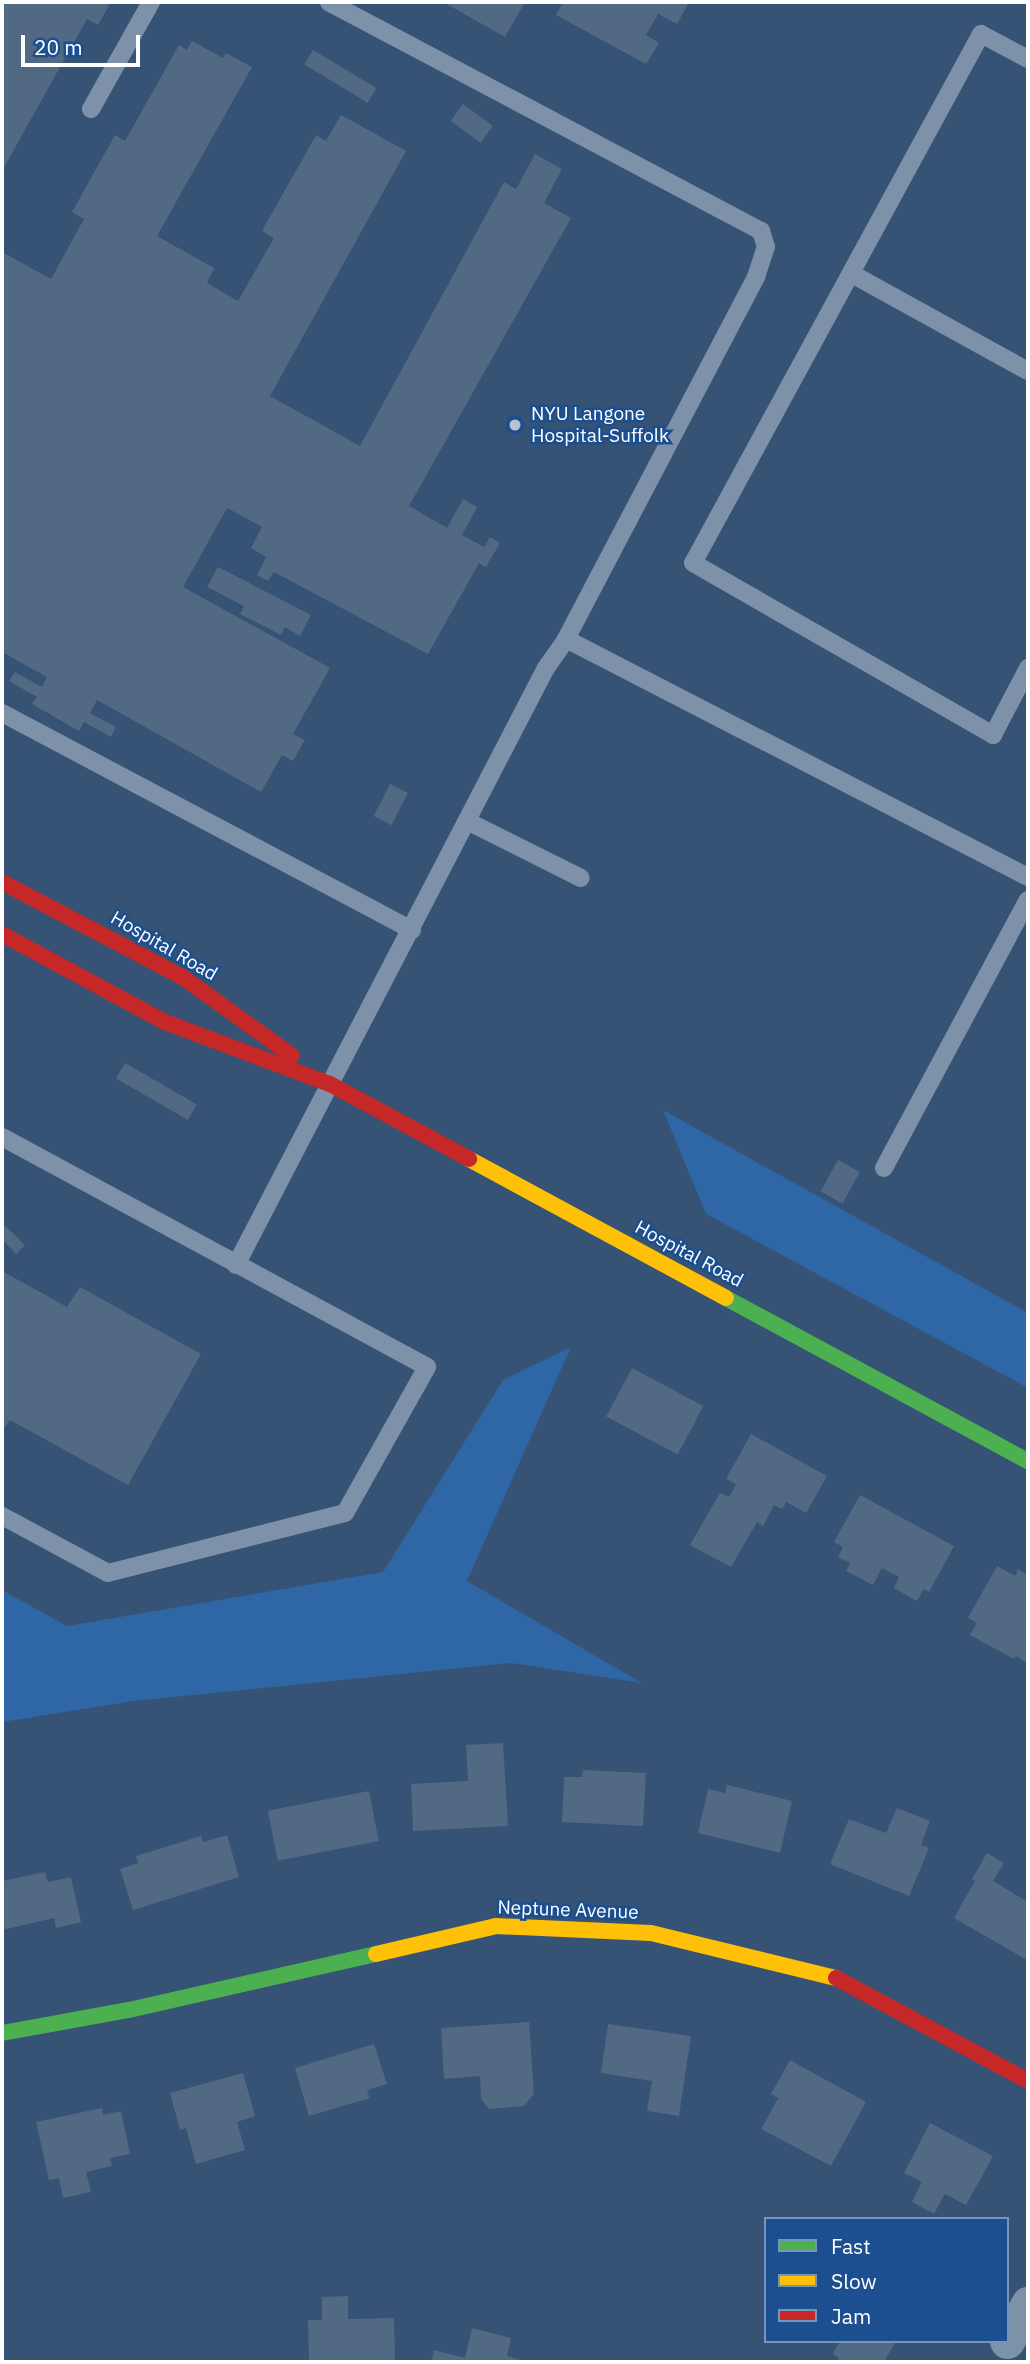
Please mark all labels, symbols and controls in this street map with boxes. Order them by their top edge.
scale bar [24,21,144,65]
text: 20 m [34,33,83,61]
place label: NYU Langone Hospital-Suffolk [531,403,669,447]
marker: NYU Langone Hospital-Suffolk [505,415,525,435]
street label: Hospital Road [107,906,221,986]
street label: Hospital Road [631,1216,747,1292]
street label: Neptune Avenue [497,1896,639,1924]
legend [764,2217,1009,2343]
text: Fast [831,2232,871,2260]
text: Slow [831,2267,877,2295]
text: Jam [831,2302,871,2330]

